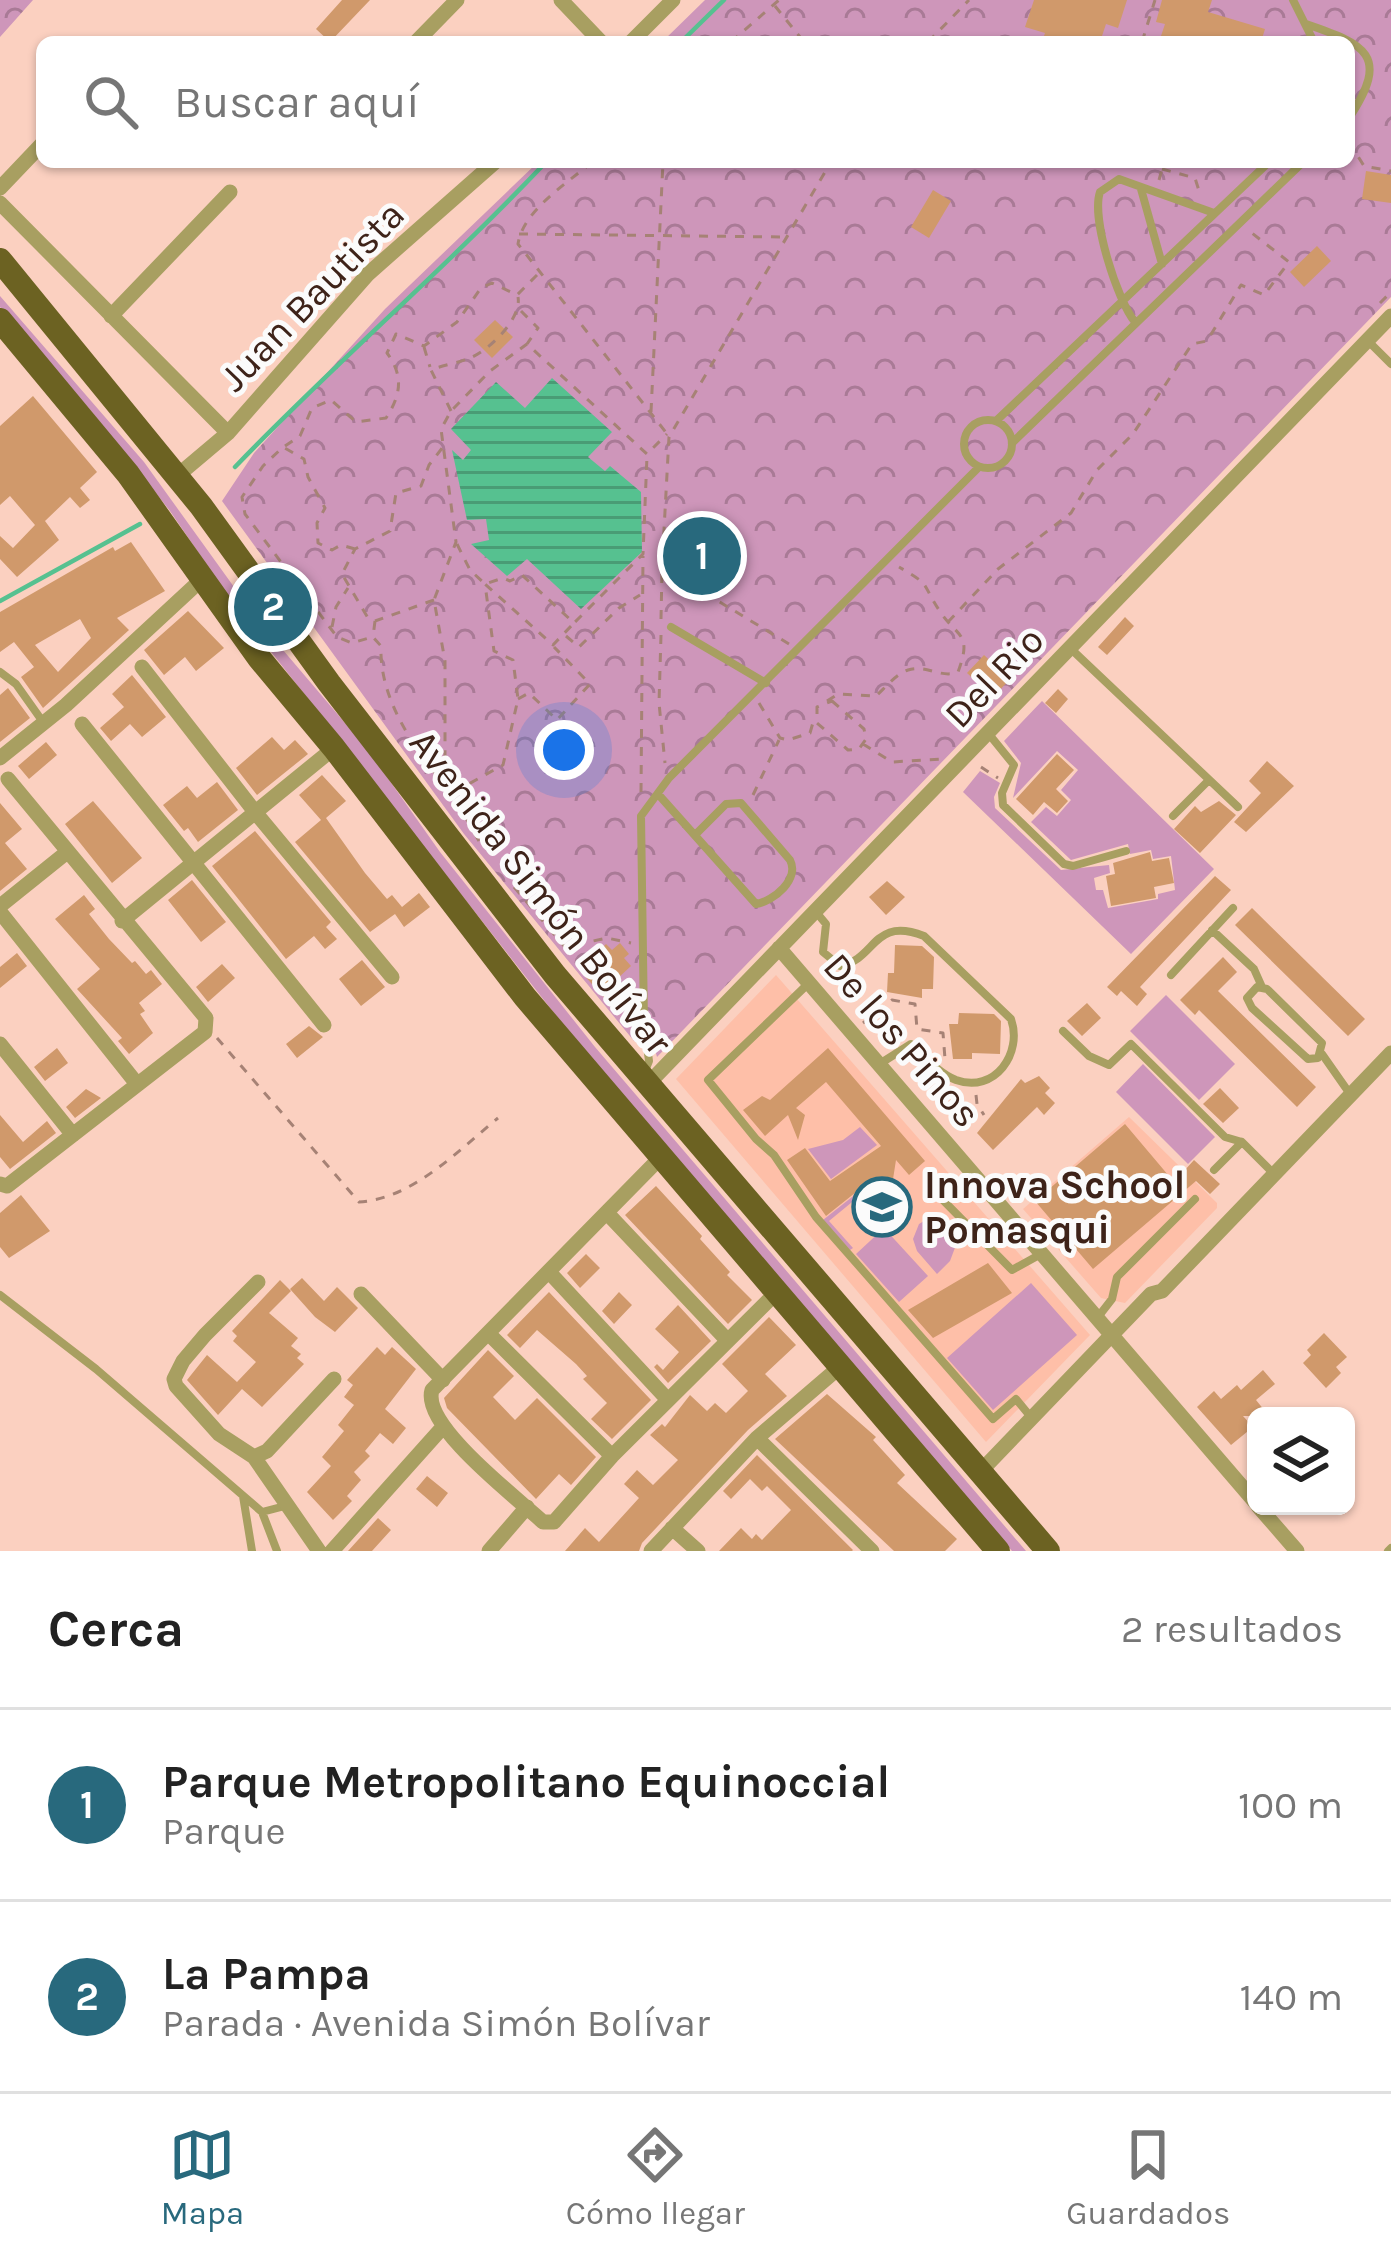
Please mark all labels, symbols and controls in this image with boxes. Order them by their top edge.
search box [36,36,1355,168]
icon: search [78,69,144,135]
text: Buscar aquí [174,76,420,128]
street label: Juan Bautista [210,192,414,400]
pin: 1 [663,511,741,601]
pin: 2 [234,562,312,652]
street label: Del Rio [935,617,1053,737]
your location [534,720,594,780]
street label: Avenida Simón Bolívar [400,721,683,1064]
street label: De los Pinos [814,944,990,1136]
place label: Innova School Pomasqui [924,1162,1185,1253]
school or university icon: Innova School Pomasqui [851,1176,913,1238]
map controls [1247,1407,1355,1515]
button: layers [1247,1407,1355,1515]
text: Cerca [48,1599,184,1659]
text: 2 resultados [1121,1606,1343,1652]
text: Parque Metropolitano Equinoccial [162,1756,890,1808]
text: 1 [80,1782,94,1828]
text: 100 m [1238,1782,1343,1828]
text: Parque [162,1808,286,1854]
text: La Pampa [162,1948,371,2000]
text: 2 [75,1974,99,2020]
text: 140 m [1239,1974,1343,2020]
text: Parada · Avenida Simón Bolívar [162,2000,710,2046]
tab: Mapa [161,2122,244,2232]
tab: Cómo llegar [566,2122,745,2232]
tab: Guardados [1066,2122,1230,2232]

